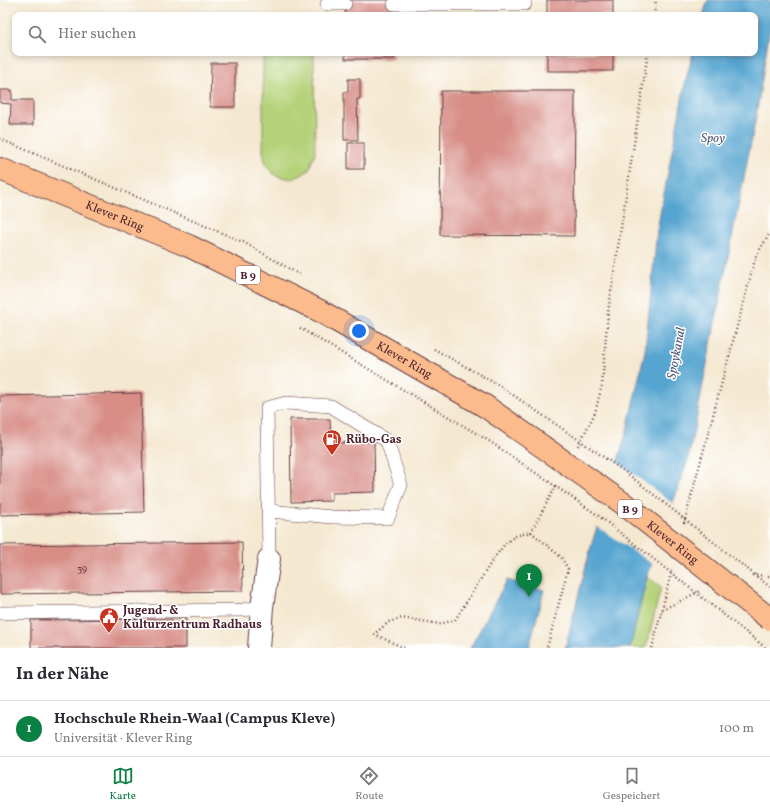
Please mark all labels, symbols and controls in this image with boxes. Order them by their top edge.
search box [12,12,758,56]
icon: search [26,23,48,45]
text: Hier suchen [58,24,136,45]
water label: Spoy [701,130,725,148]
street label: Klever Ring [83,198,146,236]
road number: B 9 [236,266,260,284]
your location [349,321,369,341]
water label: Spoykanal [663,325,691,381]
street label: Klever Ring [373,338,435,383]
fuel station icon: Rübo-Gas [321,428,343,456]
place label: Rübo-Gas [346,432,402,448]
road number: B 9 [618,500,642,518]
street label: Klever Ring [643,518,701,569]
house number: 39 [77,562,87,576]
pin: 1 [516,564,542,597]
place label: Jugend- & Kulturzentrum Radhaus [122,603,262,633]
public building icon: Jugend- & Kulturzentrum Radhaus [98,606,120,634]
text: In der Nähe [16,663,109,686]
text: Hochschule Rhein-Waal (Campus Kleve) [54,709,335,730]
text: 1 [26,720,32,738]
text: 100 m [719,720,754,738]
text: Universität · Klever Ring [54,730,192,748]
tab: Karte [110,765,136,804]
tab: Route [355,765,384,804]
tab: Gespeichert [603,765,660,804]

